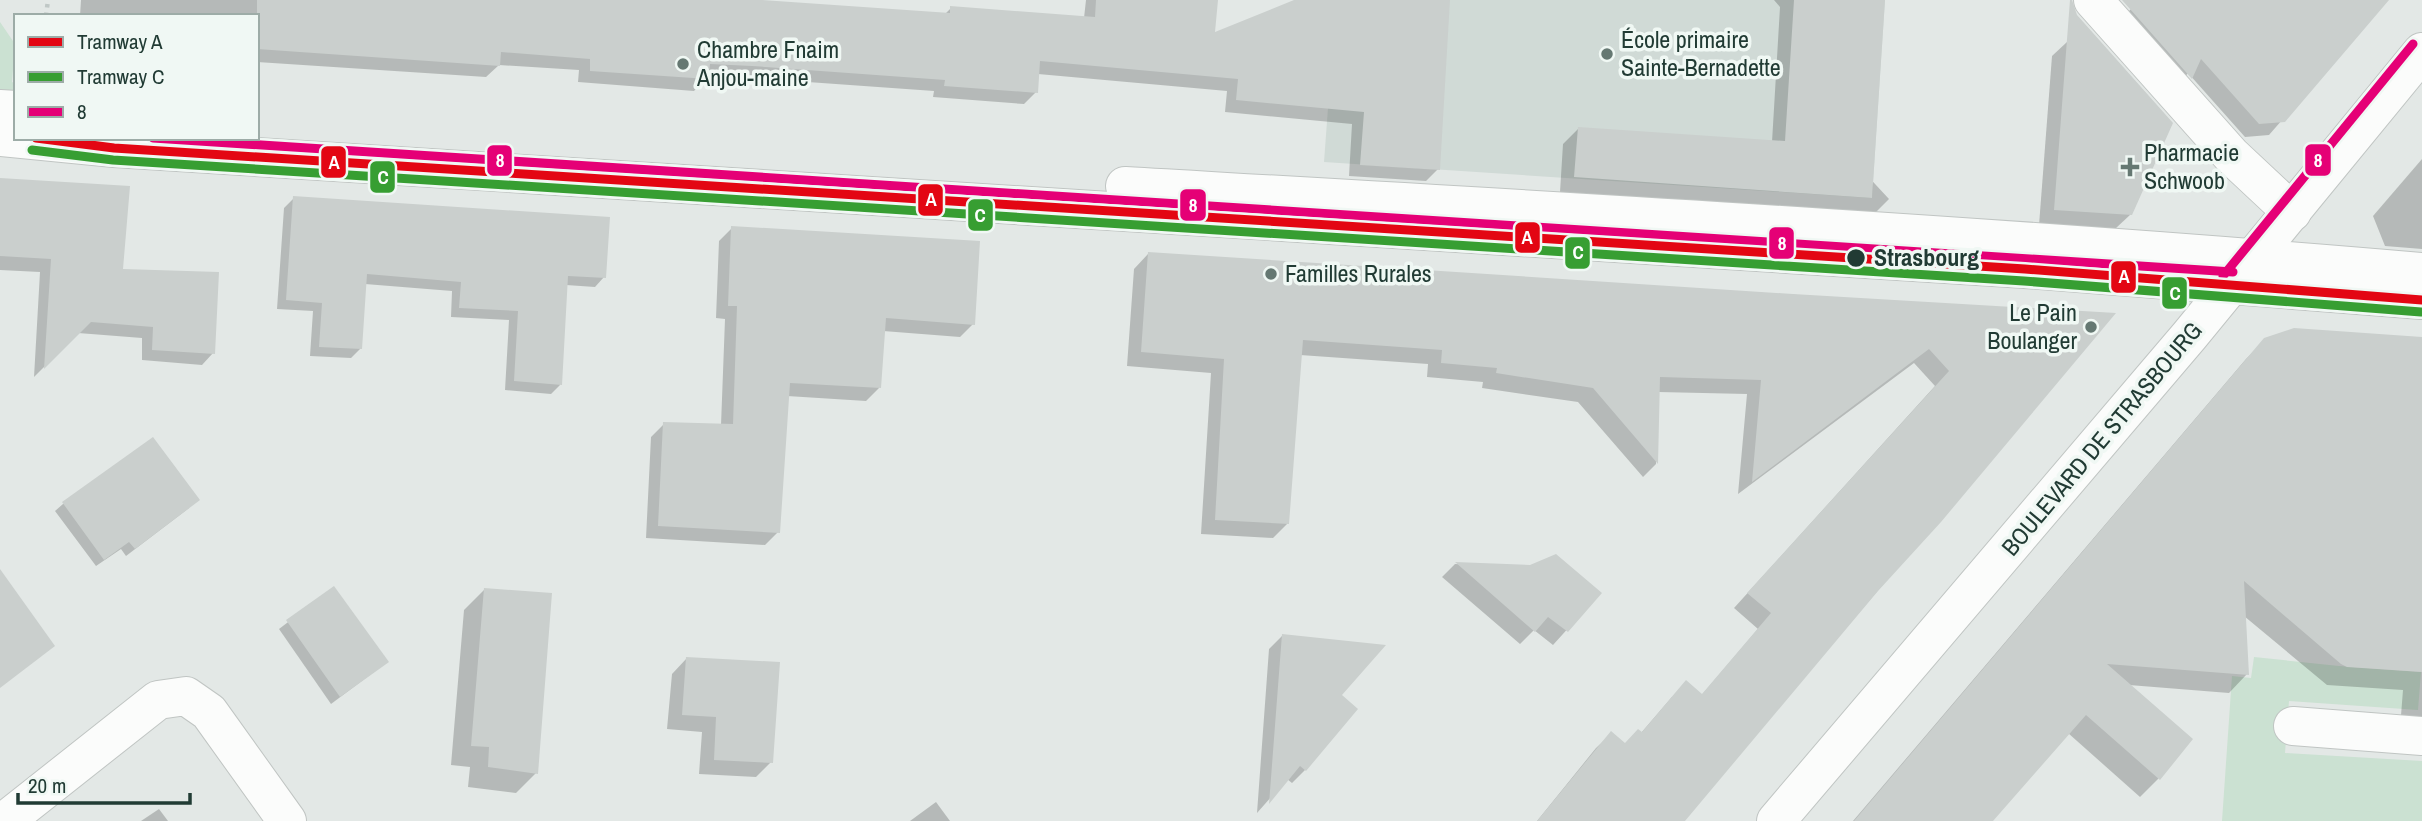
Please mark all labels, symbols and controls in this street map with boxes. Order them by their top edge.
legend [14,14,259,140]
place label: École primaire Sainte-Bernadette [1621,23,1781,83]
text: Tramway A [77,27,163,56]
place label: Chambre Fnaim Anjou-maine [696,33,839,93]
marker: École primaire Sainte-Bernadette [1599,46,1615,62]
marker: Chambre Fnaim Anjou-maine [675,56,691,72]
text: Tramway C [77,62,164,91]
text: 8 [77,97,87,126]
place label: Pharmacie Schwoob [2144,136,2239,196]
line badge: 8 [2304,143,2332,177]
line badge: 8 [486,144,513,177]
line badge: A [320,145,347,179]
text: 8 [496,147,505,173]
text: 8 [2314,147,2323,173]
text: A [328,149,340,175]
marker: Pharmacie Schwoob [2122,159,2138,175]
line badge: C [369,160,396,194]
text: C [377,164,389,190]
line badge: A [917,183,944,217]
text: A [925,186,937,212]
line badge: 8 [1179,188,1207,222]
text: 8 [1189,192,1198,218]
line badge: C [967,198,994,232]
text: C [974,202,986,228]
line badge: A [1514,221,1541,254]
text: A [1521,224,1533,250]
line badge: 8 [1768,226,1795,260]
text: 8 [1778,230,1787,256]
line badge: C [1564,236,1591,270]
text: C [1572,239,1584,265]
place label: Strasbourg [1874,241,1979,273]
marker: Strasbourg [1845,247,1867,269]
place label: Familles Rurales [1285,257,1432,289]
line badge: A [2110,260,2137,294]
text: A [2118,263,2130,289]
marker: Familles Rurales [1263,266,1279,282]
line badge: C [2161,276,2188,310]
text: C [2169,280,2181,306]
place label: Le Pain Boulanger [1987,296,2077,356]
street label: BOULEVARD DE STRASBOURG [1994,315,2209,562]
marker: Le Pain Boulanger [2083,319,2099,335]
scale bar [18,762,189,806]
text: 20 m [28,771,66,800]

